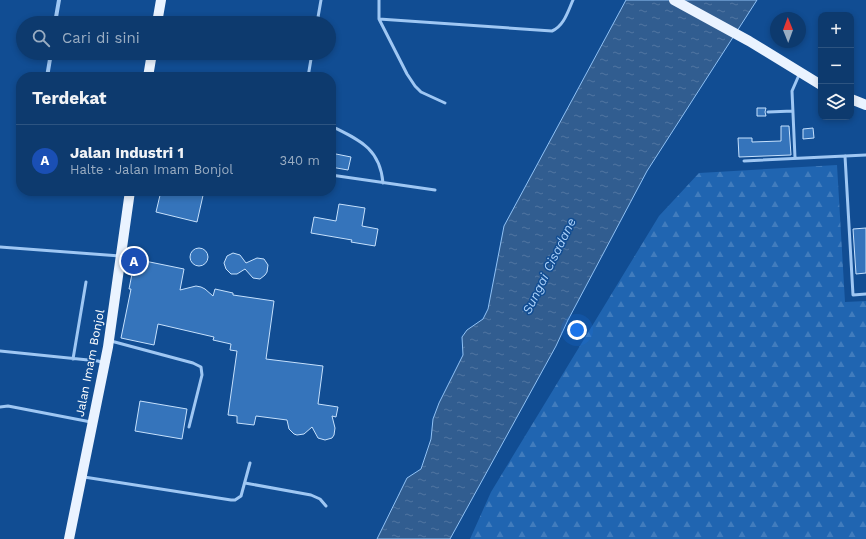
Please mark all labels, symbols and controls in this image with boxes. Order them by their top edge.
north arrow [770,12,806,48]
map controls [818,12,854,120]
button: + [818,12,854,48]
search box [16,16,336,60]
icon: search [30,27,52,49]
text: Cari di sini [62,29,140,47]
button: − [818,48,854,84]
button: layers [818,84,854,120]
text: Terdekat [32,88,107,108]
text: Jalan Industri 1 [70,144,184,162]
text: A [41,153,49,168]
text: 340 m [280,153,320,168]
text: Halte · Jalan Imam Bonjol [70,162,233,177]
water label: Sungai Cisadane [519,215,579,317]
pin: A [121,246,147,276]
street label: Jalan Imam Bonjol [73,308,107,418]
your location [567,320,587,340]

